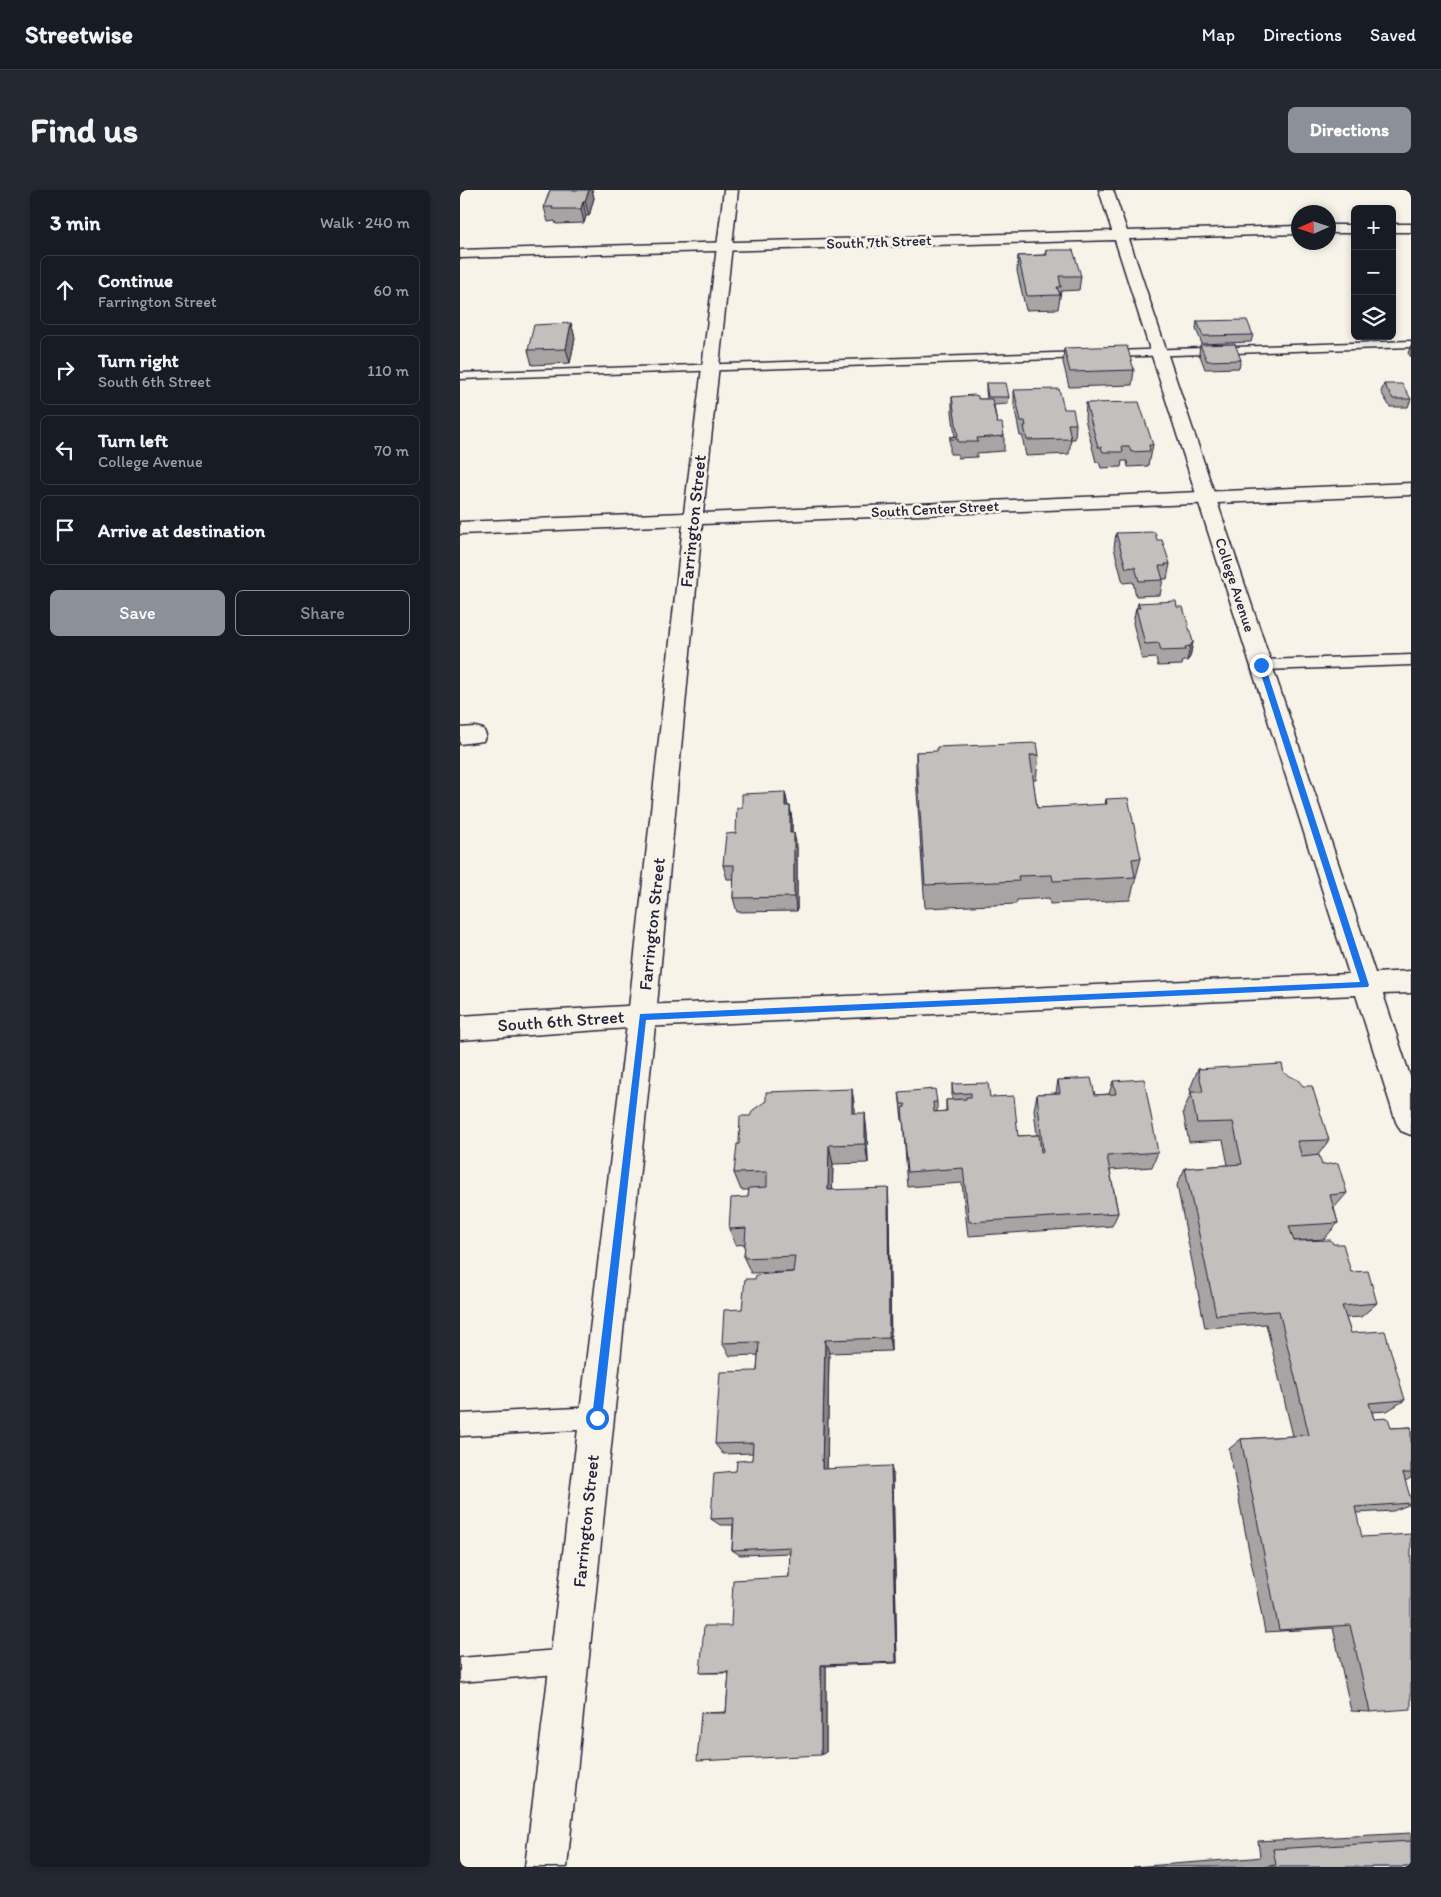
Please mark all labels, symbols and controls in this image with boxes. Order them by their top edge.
text: Streetwise [25,20,133,49]
text: Map [1202,24,1235,46]
text: Directions [1263,24,1342,46]
text: Saved [1370,24,1416,46]
button: Directions [1288,107,1411,153]
text: Find us [30,109,138,151]
north arrow [1291,205,1336,250]
map controls [1351,205,1396,340]
button: + [1351,205,1396,250]
text: 3 min [50,210,100,235]
text: Walk · 240 m [320,213,410,232]
street label: South 7th Street [826,231,932,253]
button: − [1351,250,1396,295]
text: Continue [98,269,173,292]
icon: ahead [51,276,79,304]
text: 60 m [374,281,409,300]
text: Farrington Street [98,292,217,311]
button: layers [1351,295,1396,340]
text: Turn right [98,349,179,372]
icon: right [51,356,79,384]
text: 110 m [367,361,409,380]
text: South 6th Street [98,372,211,391]
text: Turn left [98,429,168,452]
icon: left [51,436,79,464]
text: 70 m [374,441,409,460]
text: College Avenue [98,452,203,471]
street label: Farrington Street [675,453,711,589]
street label: South Center Street [871,497,1000,521]
icon: arrive [51,516,79,544]
text: Arrive at destination [98,519,265,542]
street label: College Avenue [1211,536,1259,634]
button: Save [50,590,225,636]
button: Share [235,590,410,636]
route end [1250,654,1273,677]
street label: Farrington Street [634,856,670,992]
street label: South 6th Street [497,1006,625,1036]
route start [586,1407,609,1430]
street label: Farrington Street [568,1453,604,1589]

